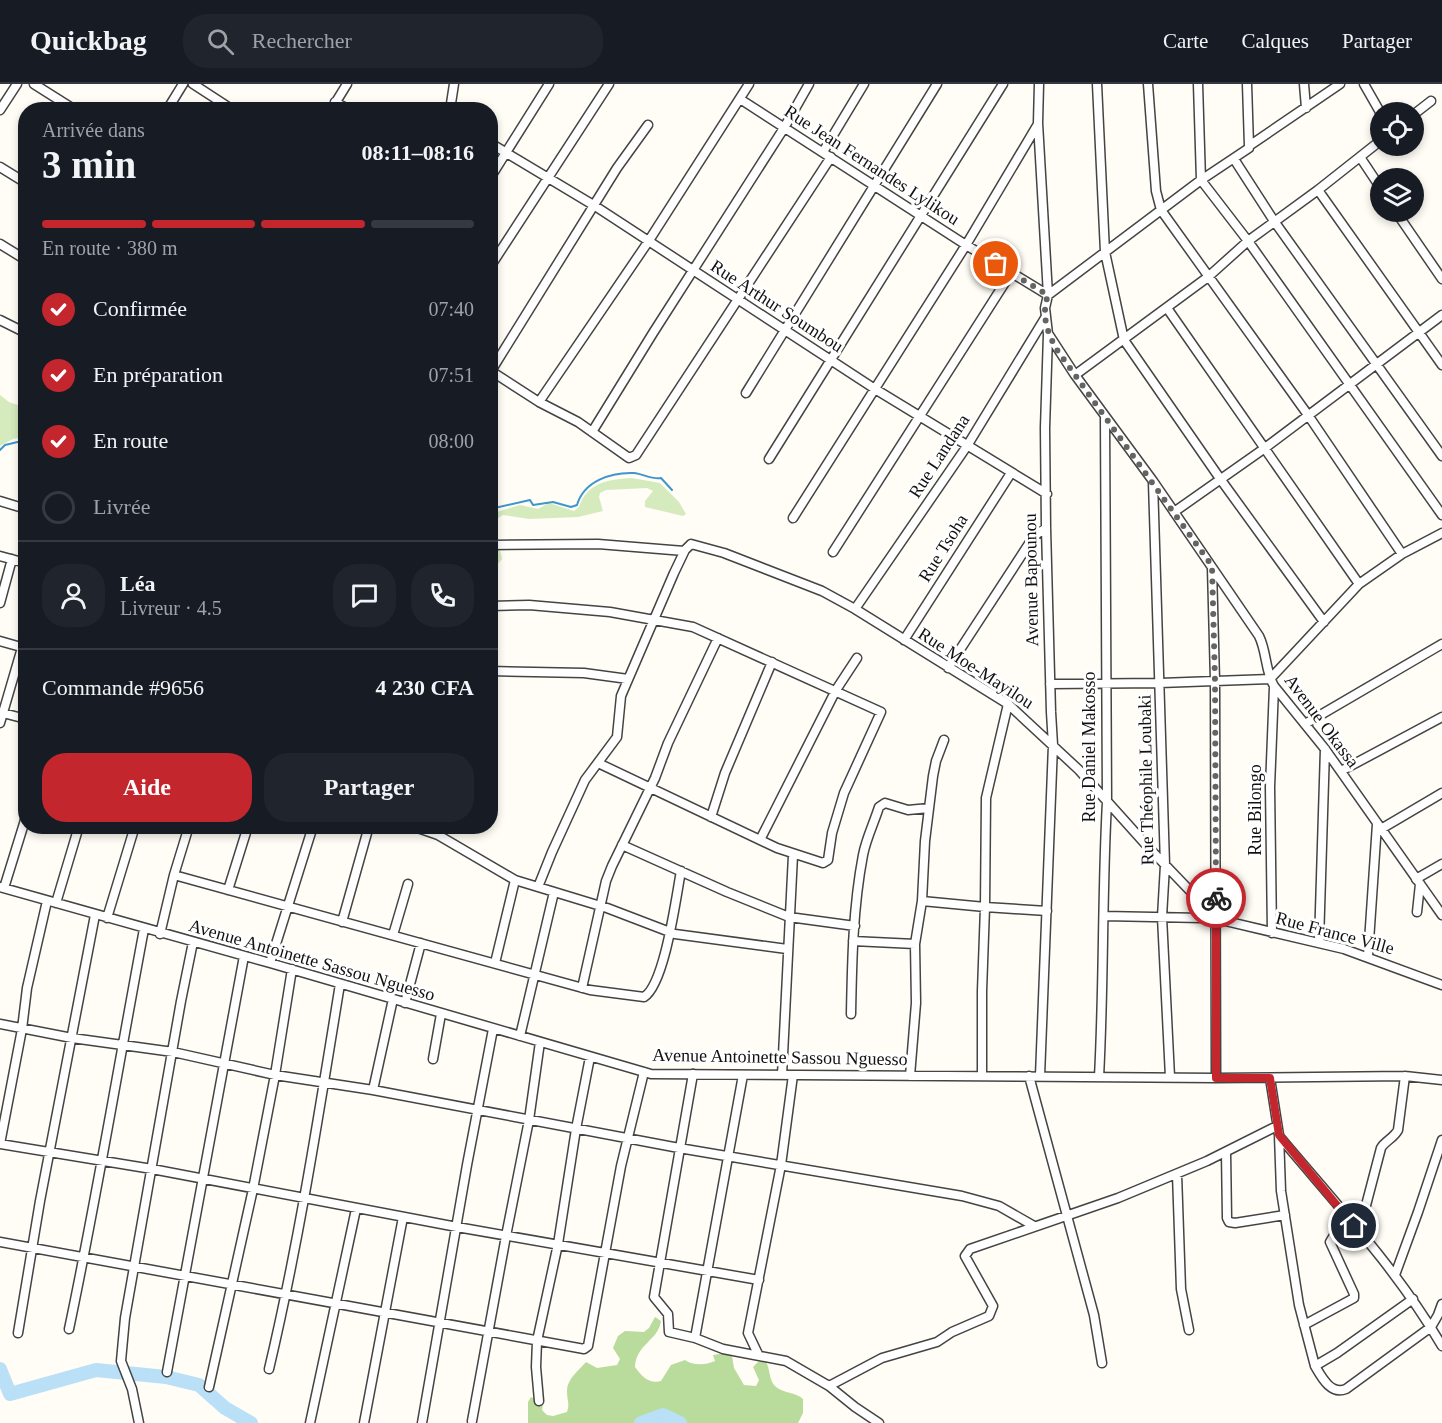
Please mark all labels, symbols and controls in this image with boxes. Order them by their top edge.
search box [183,14,603,68]
text: Quickbag [30,25,147,56]
icon: search [204,25,237,58]
text: Rechercher [252,28,352,53]
text: Carte [1163,29,1208,53]
text: Calques [1241,29,1309,53]
text: Partager [1342,29,1412,53]
street label: Rue Jean Fernandes Lylikou [781,101,963,229]
map controls [1370,102,1424,222]
button: locate [1370,102,1424,156]
text: Arrivée dans [42,119,145,141]
text: 08:11–08:16 [362,140,474,165]
text: 3 min [42,143,136,186]
button: layers [1370,168,1424,222]
text: En route · 380 m [42,237,178,259]
pin [970,238,1021,289]
icon: bag [979,247,1012,280]
street label: Rue Arthur Soumbou [707,256,847,356]
icon: check [42,293,75,326]
text: Confirmée [93,296,187,321]
text: 07:40 [428,298,474,320]
icon: check [42,359,75,392]
text: En préparation [93,362,223,387]
text: 07:51 [428,364,474,386]
street label: Rue Landana [905,411,973,501]
icon: check [42,425,75,458]
text: En route [93,428,168,453]
text: 08:00 [428,430,474,452]
text: Livrée [93,494,150,519]
street label: Rue Tsoha [914,511,972,585]
street label: Avenue Bapounou [1020,513,1042,647]
button: person [42,564,105,627]
button: chat [333,564,396,627]
button: phone [411,564,474,627]
text: Léa [120,571,155,596]
text: Livreur · 4.5 [120,597,222,619]
street label: Rue Moe-Mayilou [915,623,1037,713]
street label: Avenue Okassa [1281,671,1363,771]
street label: Rue Daniel Makosso [1079,672,1099,822]
text: Commande #9656 [42,675,204,700]
text: 4 230 CFA [375,675,474,700]
street label: Rue Théophile Loubaki [1135,695,1157,865]
button: Aide [42,753,252,822]
button: Partager [264,753,474,822]
street label: Rue Bilongo [1245,764,1265,856]
courier [1186,868,1246,928]
icon: bike [1200,882,1233,915]
street label: Rue France Ville [1274,908,1396,958]
street label: Avenue Antoinette Sassou Nguesso [187,915,437,1005]
street label: Avenue Antoinette Sassou Nguesso [652,1045,908,1069]
pin [1328,1200,1379,1251]
icon: home [1337,1209,1370,1242]

